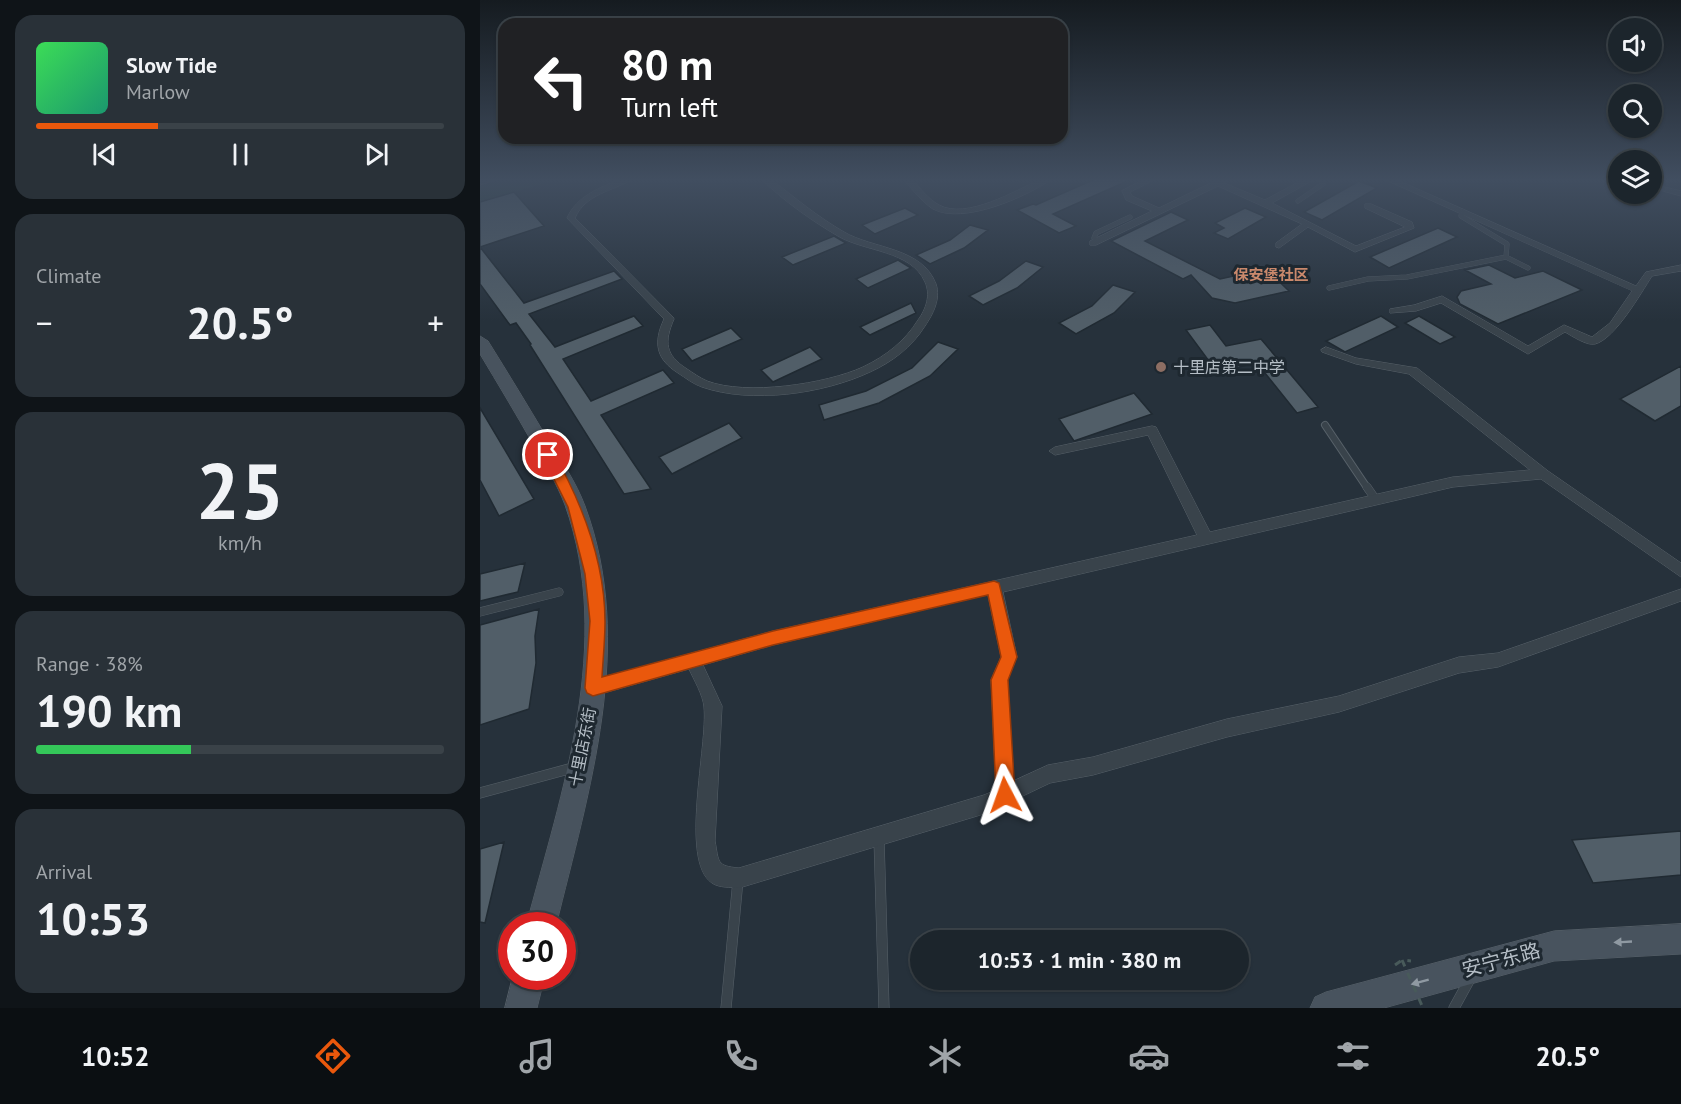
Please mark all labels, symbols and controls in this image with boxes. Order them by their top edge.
map controls [1608,18,1662,204]
button: sound [1608,18,1662,72]
text: 80 m [621,37,713,92]
icon: left [522,42,600,120]
text: Slow Tide [126,51,217,79]
text: Marlow [126,79,190,105]
button: search [1608,84,1662,138]
text: Turn left [621,90,718,124]
icon: previous [88,138,121,171]
icon: pause [224,138,257,171]
icon: next [360,138,393,171]
button: layers [1608,150,1662,204]
text: Climate [36,263,102,289]
district label: 保安堡社区 [1233,265,1309,284]
text: 20.5° [186,293,294,351]
text: − [36,301,53,344]
text: + [427,301,444,344]
place label: 十里店第二中学 [1173,357,1285,377]
marker: 十里店第二中学 [1154,360,1168,374]
pin [522,429,573,480]
icon: arrive [531,438,564,471]
text: 25 [196,440,284,541]
text: km/h [218,530,262,556]
text: Range · 38% [36,651,143,677]
text: 190 km [36,681,182,739]
street label: 十里店东街 [565,706,599,788]
position arrow [973,763,1037,827]
text: Arrival [36,859,92,885]
text: 10:53 [36,889,150,947]
speed limit sign: 30 [498,912,576,990]
street label: 安宁东路 [1459,937,1543,983]
one-way arrow [1613,937,1632,947]
text: 10:53 · 1 min · 380 m [978,946,1181,974]
one-way arrow [1411,978,1429,987]
icon: directions [312,1035,354,1077]
icon: music [516,1035,558,1077]
icon: phone [720,1035,762,1077]
icon: climate [924,1035,966,1077]
icon: car [1128,1035,1170,1077]
icon: filters [1332,1035,1374,1077]
text: 10:52 [81,1039,150,1073]
text: 20.5° [1536,1039,1600,1073]

